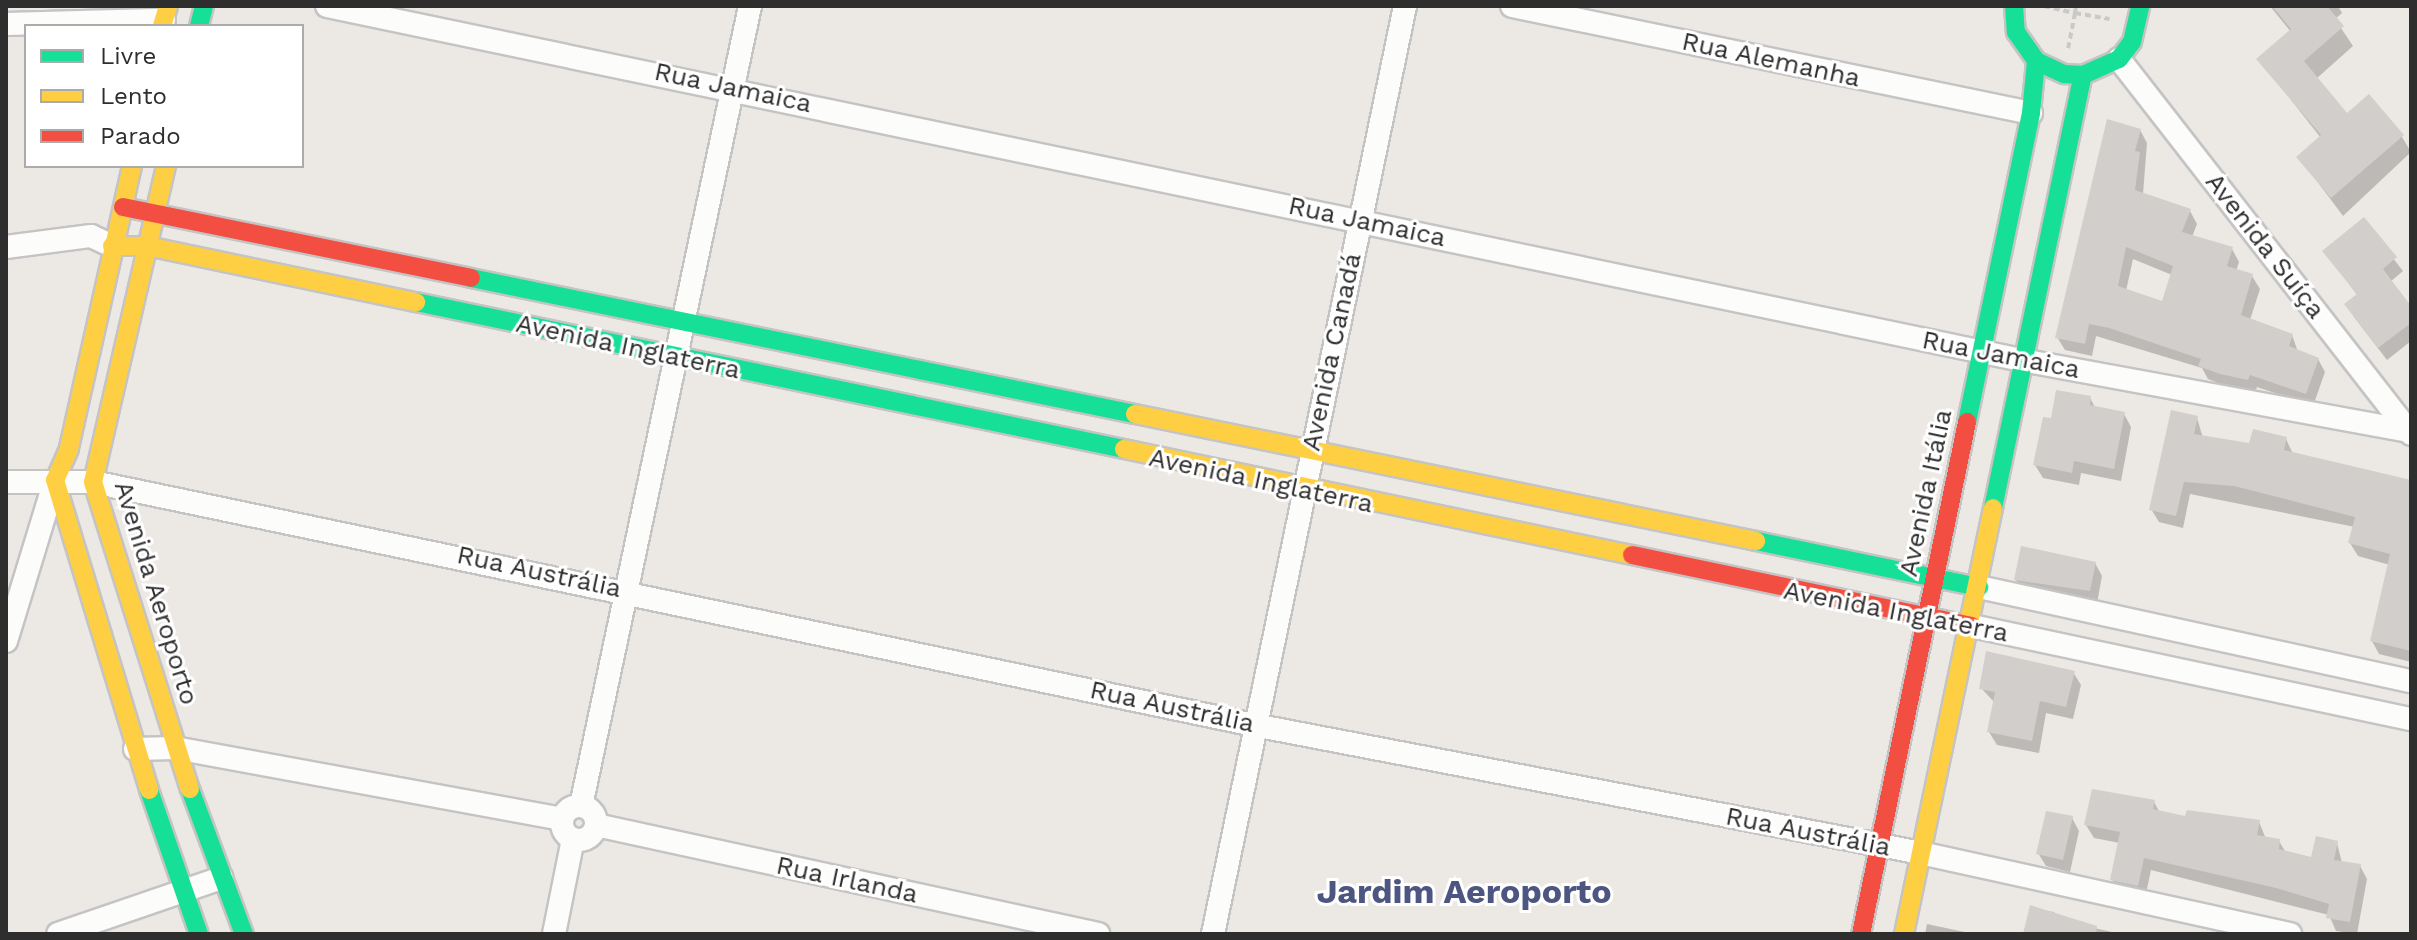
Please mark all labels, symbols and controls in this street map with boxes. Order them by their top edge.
legend [24,24,304,168]
street label: Rua Alemanha [1678,26,1864,94]
text: Livre [100,42,156,70]
street label: Rua Jamaica [651,56,815,120]
text: Lento [100,82,167,110]
text: Parado [100,122,181,150]
street label: Avenida Suíça [2198,167,2332,325]
street label: Rua Jamaica [1285,190,1449,254]
street label: Avenida Canadá [1296,250,1368,454]
street label: Avenida Inglaterra [513,308,743,386]
street label: Rua Jamaica [1919,324,2083,386]
street label: Avenida Itália [1893,406,1959,580]
street label: Avenida Inglaterra [1146,442,1376,520]
street label: Avenida Aeroporto [107,477,205,709]
street label: Rua Austrália [453,539,625,605]
street label: Avenida Inglaterra [1781,575,2011,649]
street label: Rua Austrália [1086,674,1258,740]
street label: Rua Austrália [1722,801,1894,863]
street label: Rua Irlanda [773,850,921,910]
district label: Jardim Aeroporto [1316,872,1612,912]

